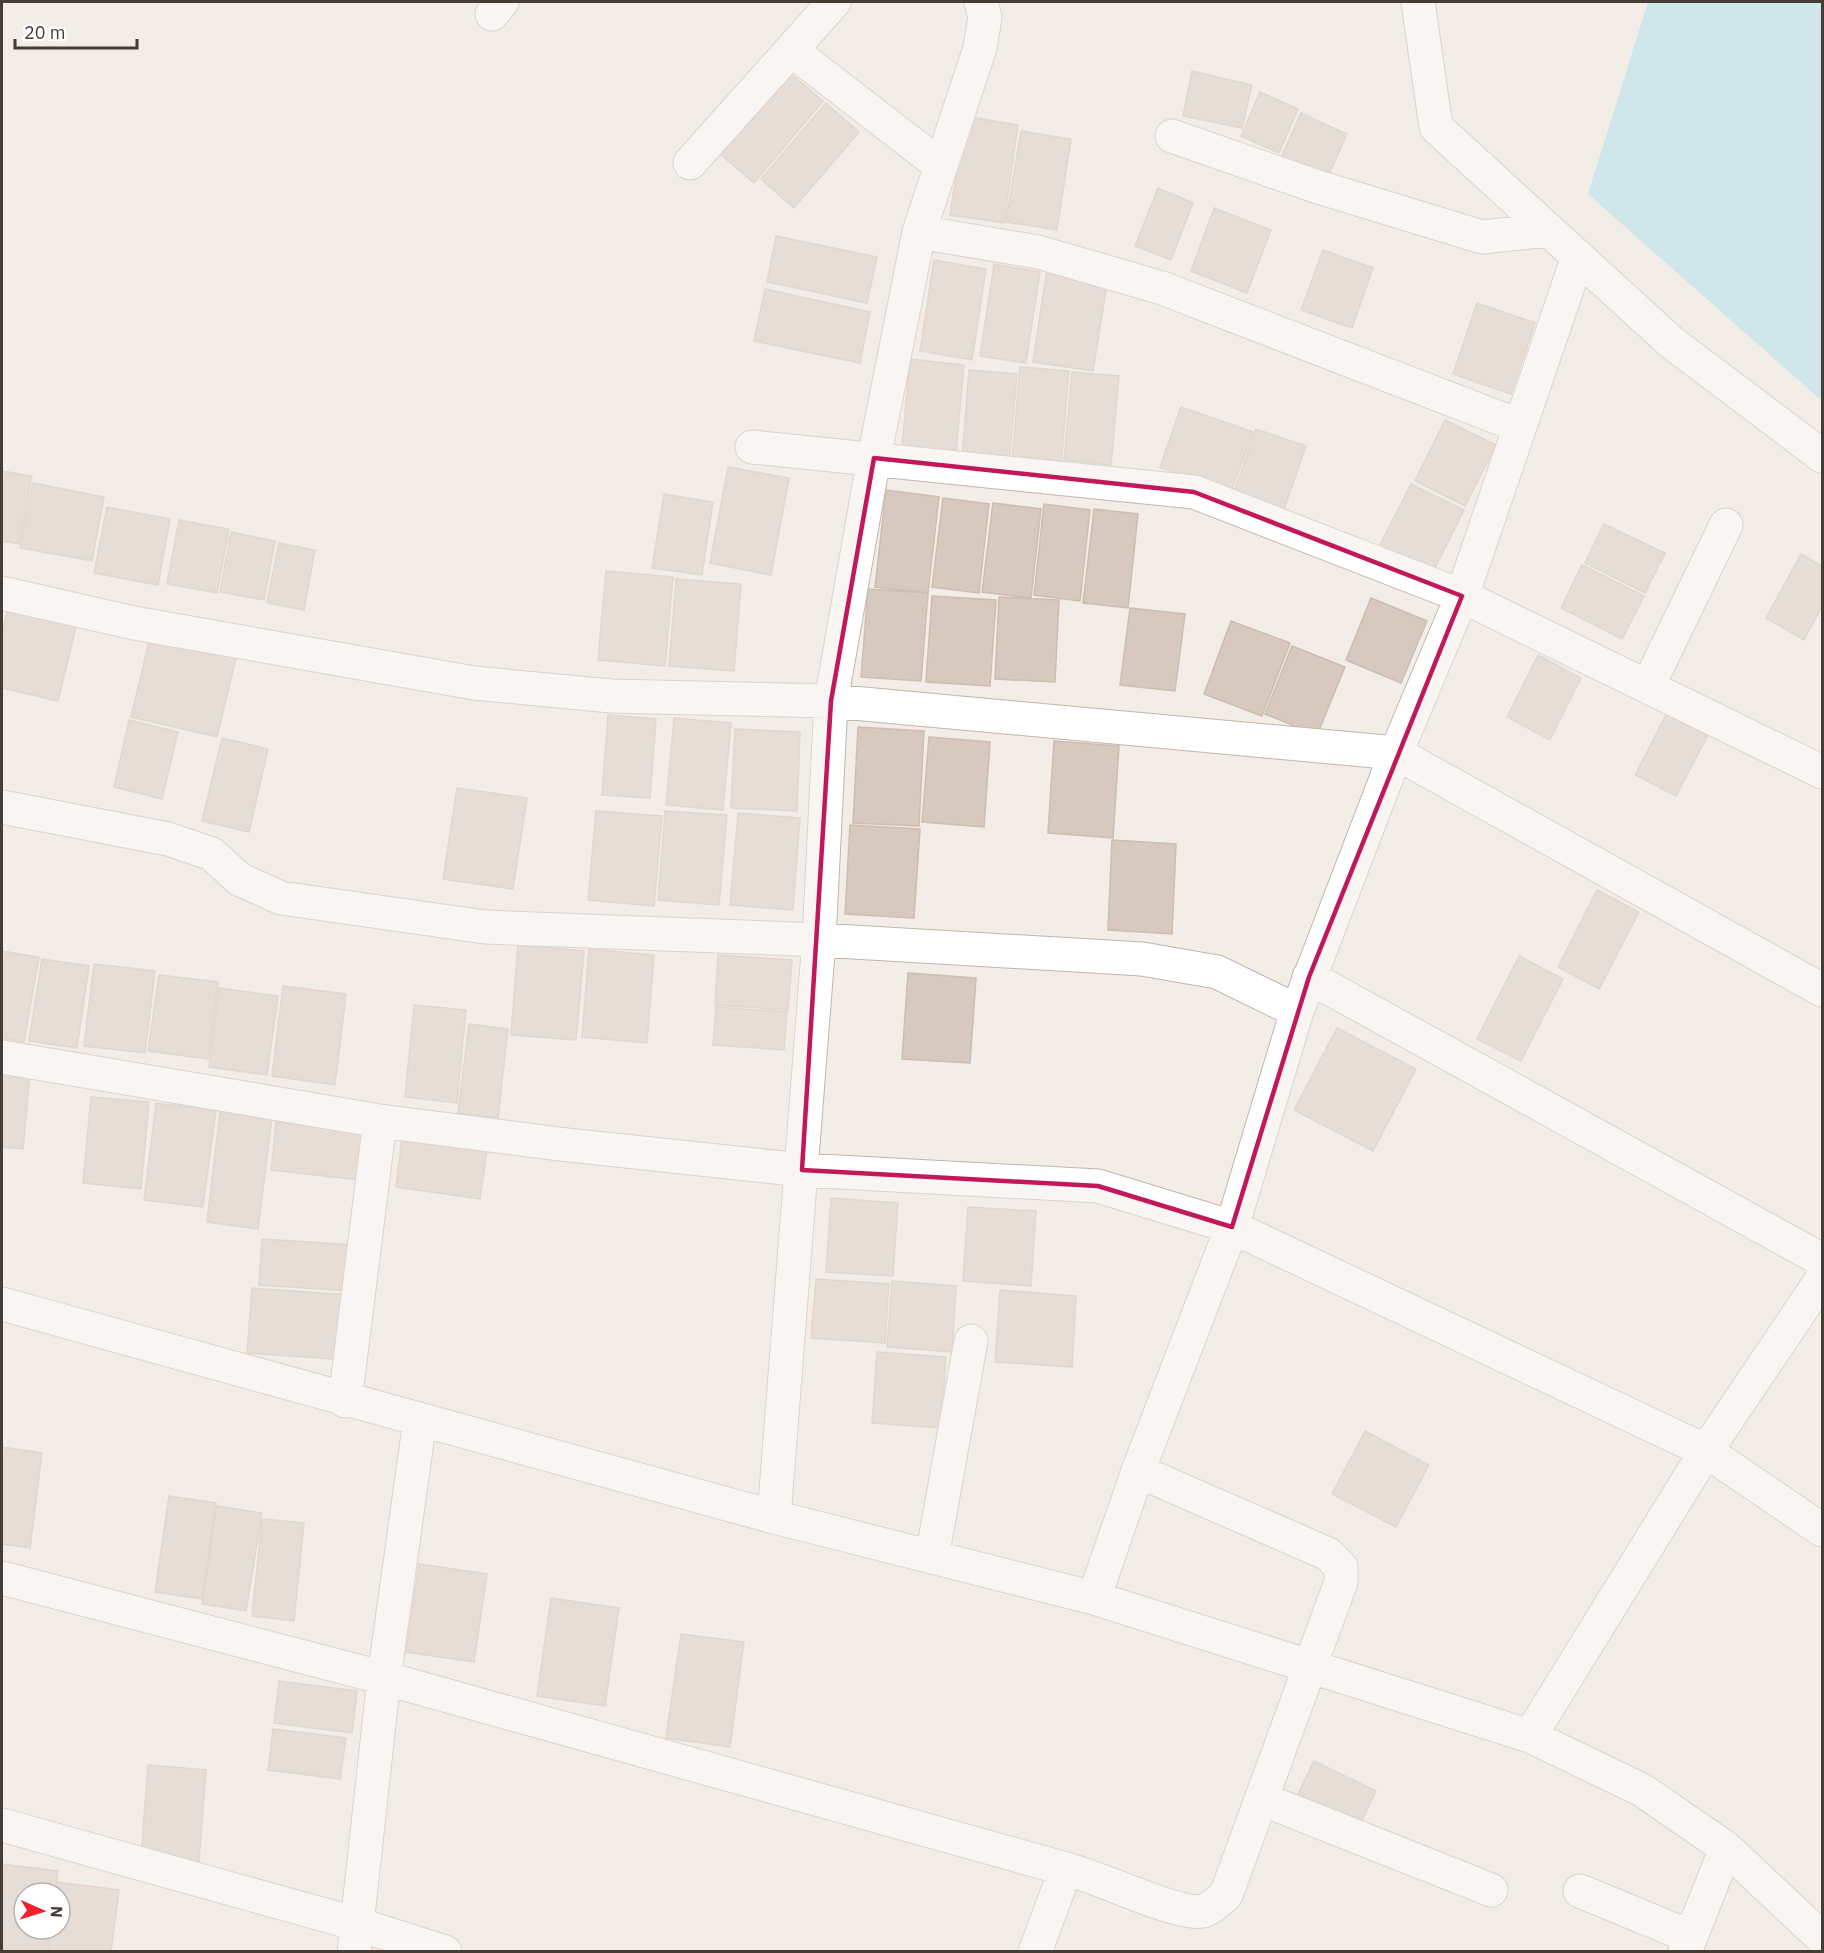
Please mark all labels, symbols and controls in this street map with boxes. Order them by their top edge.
scale bar [15,12,136,50]
text: 20 m [24,21,66,44]
north arrow [12,1881,72,1941]
text: N [47,1905,67,1918]

